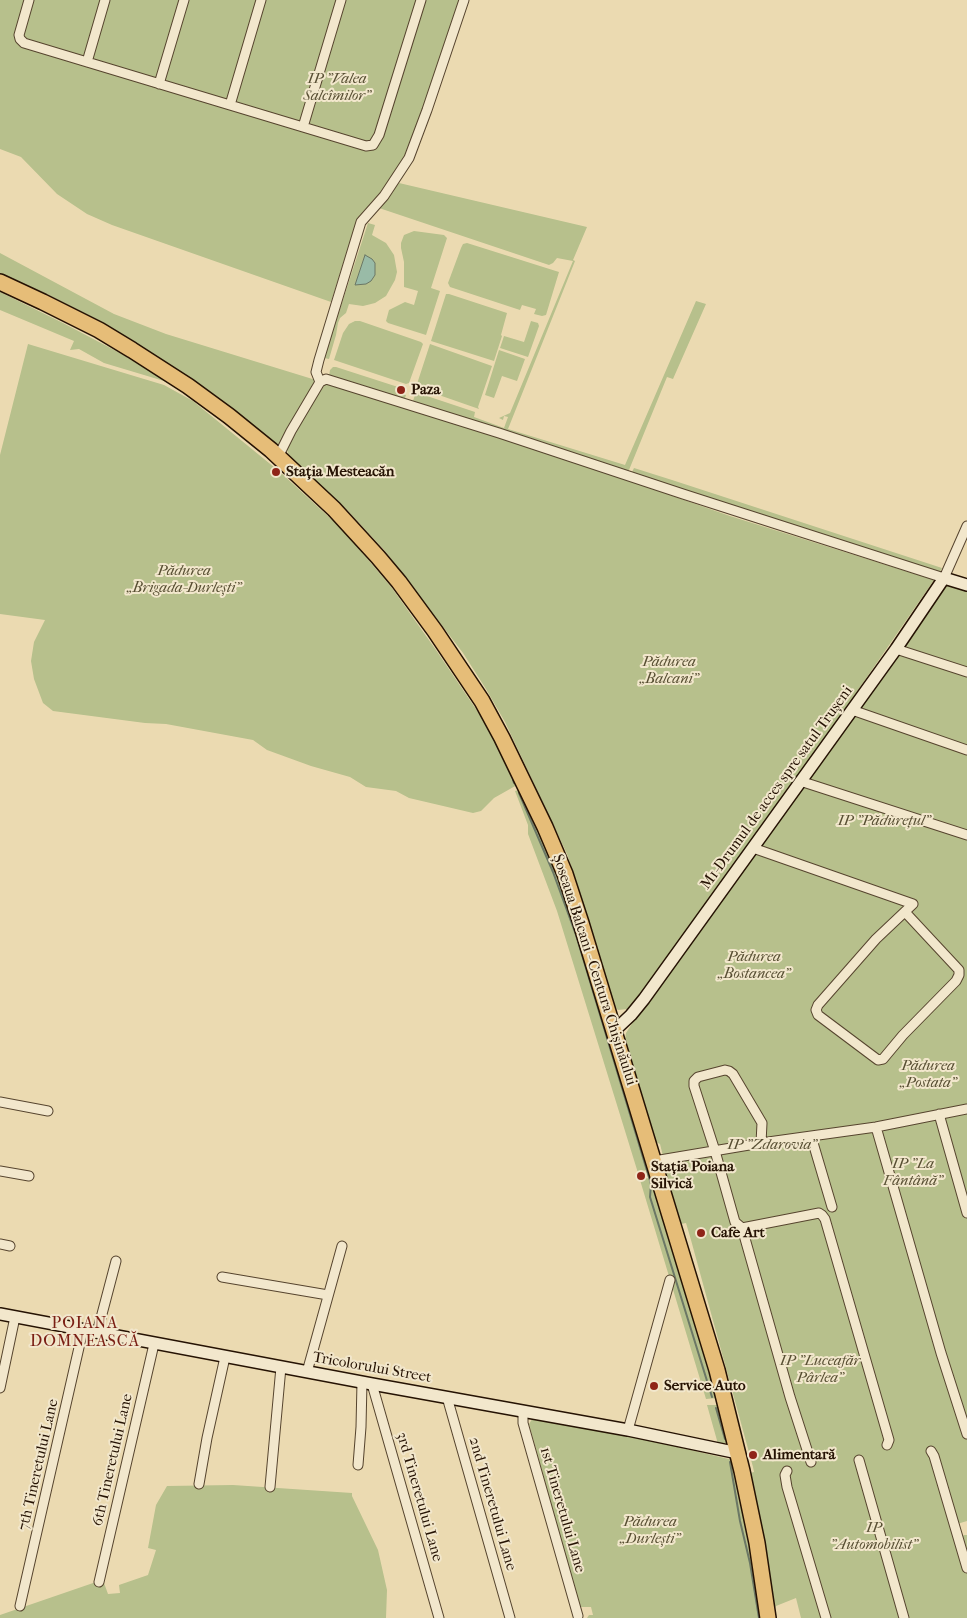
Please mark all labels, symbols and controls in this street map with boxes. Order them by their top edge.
park label: IP "Valea Salcîmilor" [303,70,371,105]
place label: Paza [411,381,440,399]
marker: Paza [395,384,407,396]
place label: Stația Mesteacăn [286,463,394,481]
marker: Stația Mesteacăn [270,466,282,478]
park label: Pădurea „Brigada-Durlești” [127,562,241,597]
park label: Pădurea „Balcani” [639,653,699,688]
street label: M1-Drumul de acces spre satul Trușeni [697,683,857,893]
park label: IP "Pădurețul" [838,812,930,830]
street label: Șoseaua Balcani - Centura Chișinăului [548,852,640,1088]
park label: Pădurea „Bostancea” [718,948,790,983]
park label: Pădurea „Postata” [900,1057,956,1092]
park label: IP "Zdarovia" [727,1136,817,1154]
park label: IP "La Fântână" [883,1155,943,1190]
place label: Stația Poiana Silvică [651,1158,734,1193]
marker: Stația Poiana Silvică [635,1170,647,1182]
place label: Cafe Art [711,1224,765,1242]
marker: Cafe Art [695,1227,707,1239]
district label: POIANA DOMNEASCĂ [29,1314,141,1352]
street label: Tricolorului Street [311,1349,433,1387]
park label: IP "Luceafăr Pârlea" [780,1352,860,1387]
place label: Service Auto [664,1377,746,1395]
marker: Service Auto [648,1380,660,1392]
street label: 6th Tineretului Lane [89,1392,137,1528]
street label: 7th Tineretului Lane [15,1398,63,1532]
street label: 3rd Tineretului Lane [392,1430,446,1564]
street label: 2nd Tineretului Lane [464,1435,520,1573]
street label: 1st Tineretului Lane [535,1445,589,1575]
place label: Alimentară [763,1446,835,1464]
marker: Alimentară [747,1449,759,1461]
park label: Pădurea „Durlești” [620,1513,680,1548]
park label: IP "Automobilist" [830,1519,918,1554]

